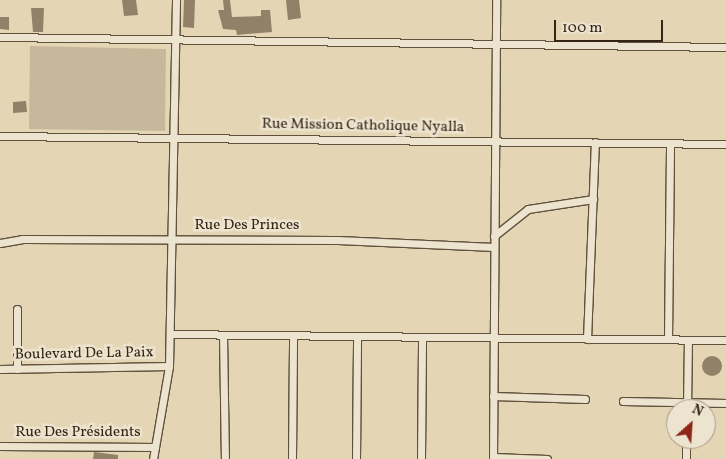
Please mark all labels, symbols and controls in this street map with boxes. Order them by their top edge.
scale bar [556,10,665,42]
text: 100 m [562,18,602,39]
street label: Rue Mission Catholique Nyalla [262,115,464,137]
street label: Rue Des Princes [194,217,300,235]
street label: Boulevard De La Paix [14,344,154,364]
north arrow [666,399,716,449]
text: N [689,400,706,422]
street label: Rue Des Présidents [15,424,141,442]

